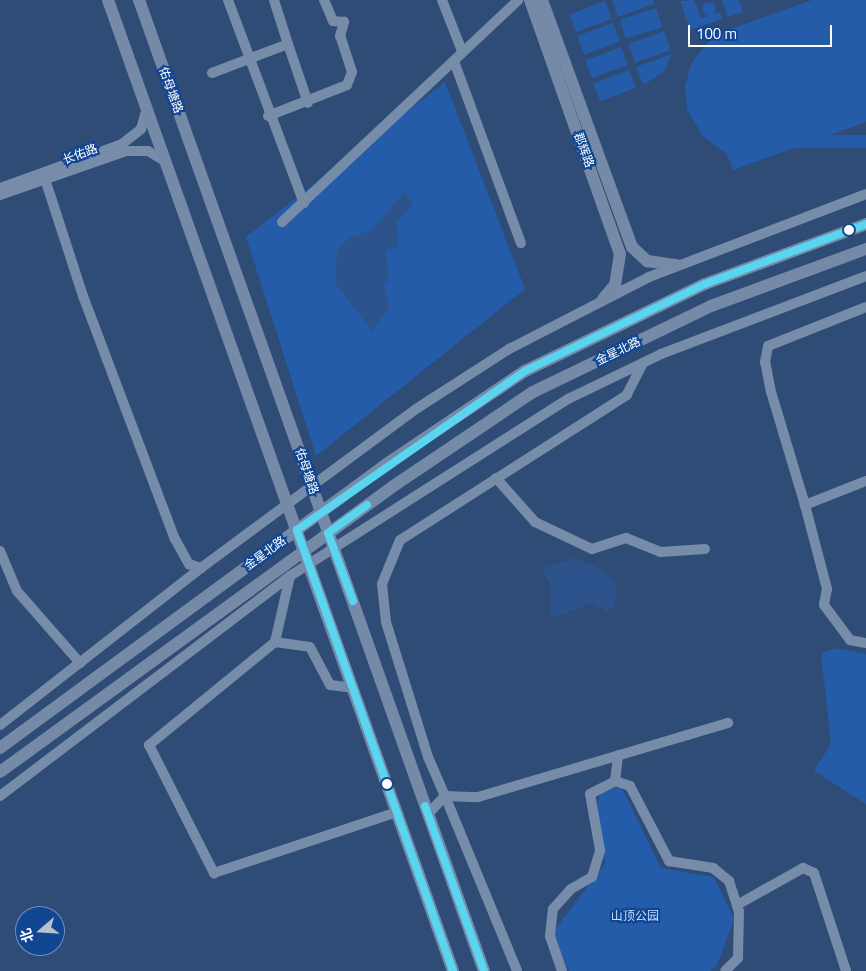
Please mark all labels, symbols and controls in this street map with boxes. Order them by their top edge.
scale bar [691,15,835,47]
text: 100 m [696,22,737,45]
street label: 佑母塘路 [156,65,186,115]
street label: 郡辉路 [571,131,597,169]
street label: 长佑路 [61,141,99,167]
unlabelled marker [844,225,854,235]
street label: 金星北路 [593,334,643,368]
street label: 佑母塘路 [292,446,322,496]
street label: 金星北路 [241,533,289,573]
unlabelled marker [382,779,392,789]
north arrow [15,906,65,956]
park label: 山顶公园 [611,909,659,923]
text: 北 [14,926,38,946]

